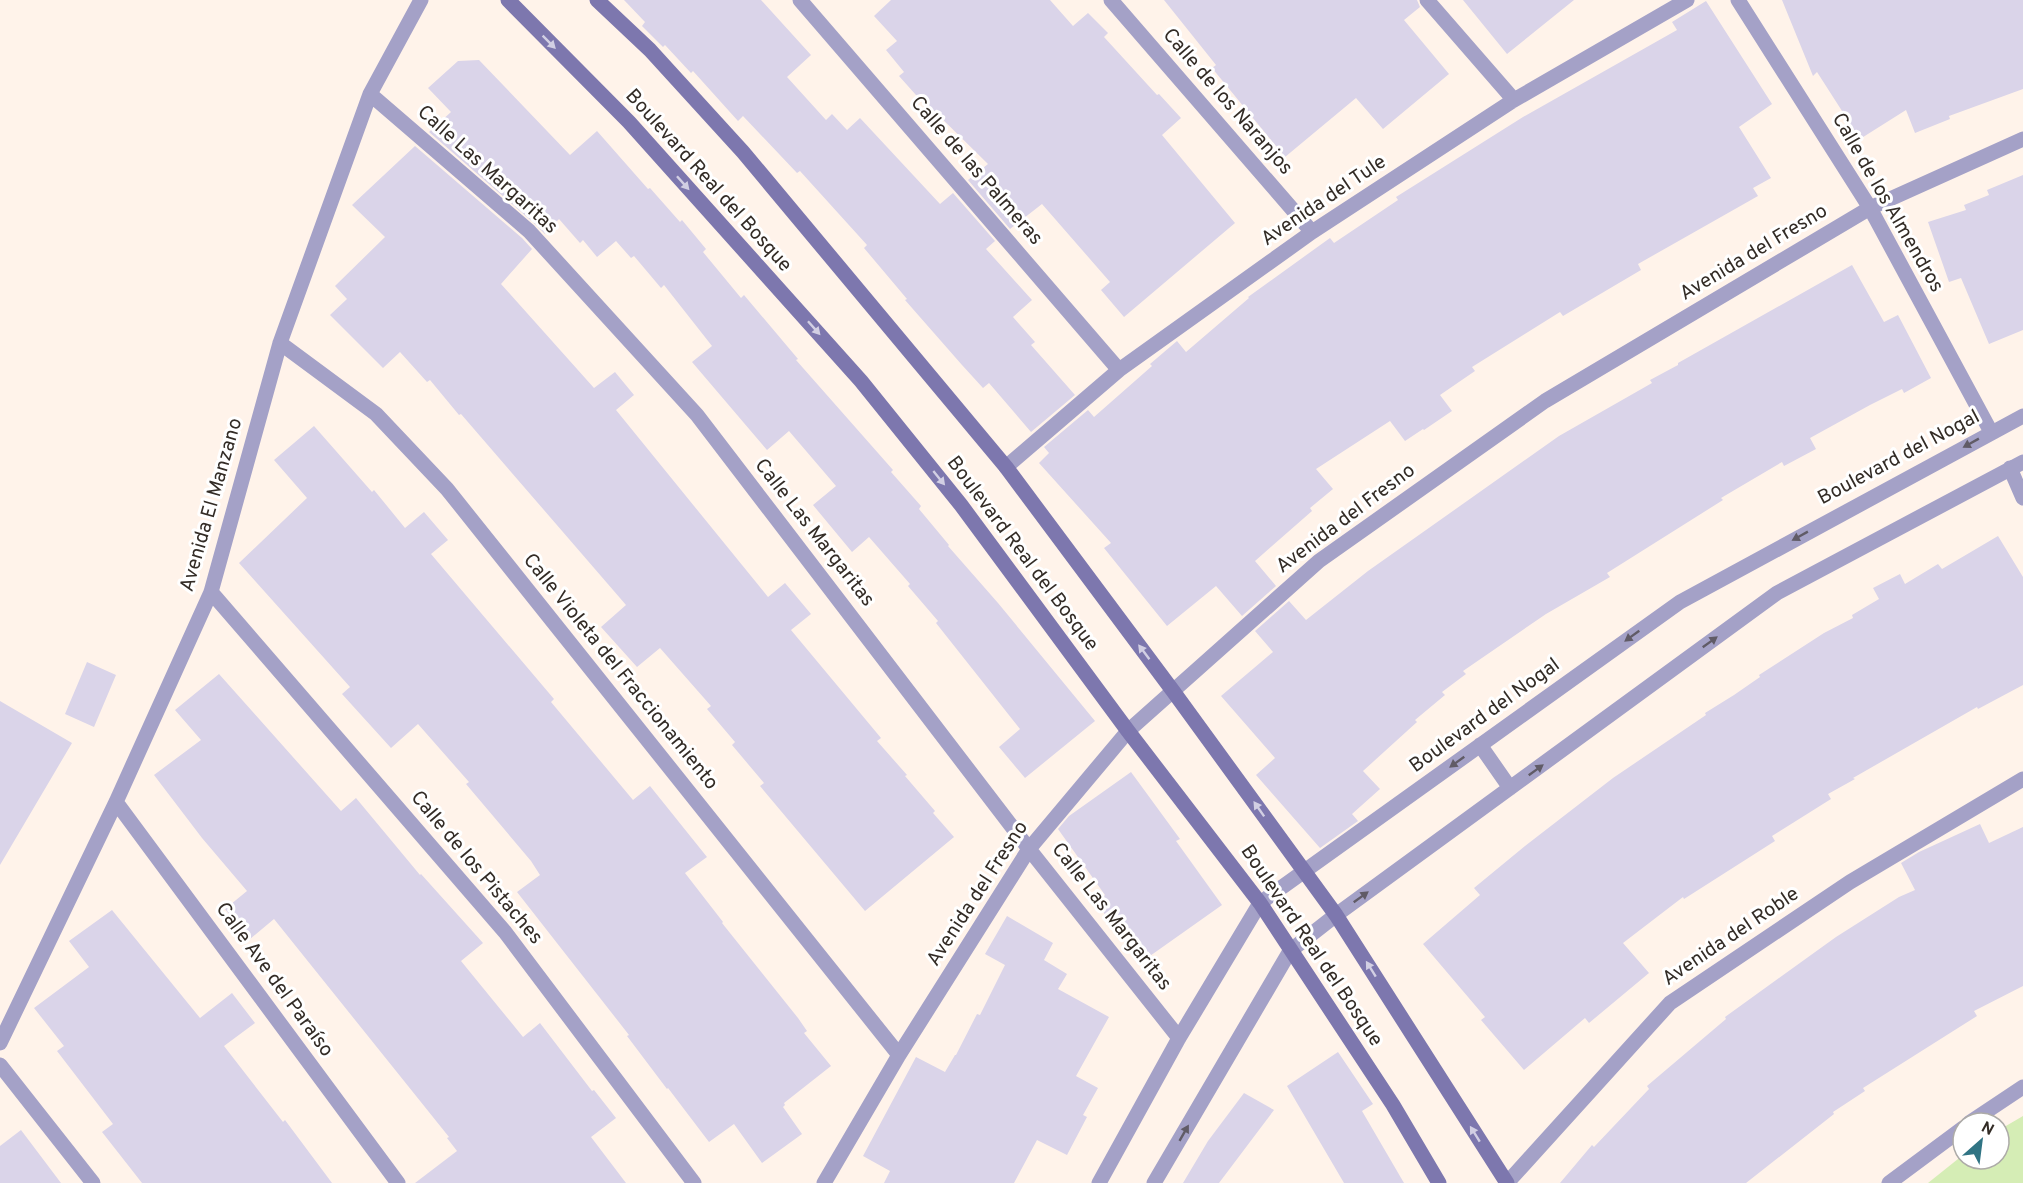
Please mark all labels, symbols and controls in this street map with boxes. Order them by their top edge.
street label: Calle de los Naranjos [1156,23,1298,181]
one-way arrow [542,34,556,48]
street label: Boulevard Real del Bosque [619,84,797,278]
street label: Calle de las Palmeras [904,91,1048,251]
street label: Calle Las Margaritas [411,100,563,240]
street label: Calle de los Almendros [1825,109,1949,297]
street label: Avenida del Tule [1256,149,1392,253]
one-way arrow [676,175,689,190]
street label: Avenida del Fresno [1675,199,1833,307]
one-way arrow [807,320,820,335]
street label: Boulevard del Nogal [1813,404,1985,512]
street label: Avenida El Manzano [175,415,249,595]
one-way arrow [1962,438,1979,448]
street label: Boulevard Real del Bosque [940,451,1104,657]
street label: Calle Las Margaritas [748,454,880,612]
street label: Avenida del Fresno [1271,458,1421,580]
one-way arrow [932,470,944,485]
one-way arrow [1791,531,1808,541]
street label: Calle Violeta del Fraccionamiento [516,548,724,796]
one-way arrow [1625,629,1640,641]
one-way arrow [1702,636,1718,648]
one-way arrow [1139,644,1151,659]
street label: Boulevard del Nogal [1405,653,1565,779]
one-way arrow [1450,756,1466,768]
one-way arrow [1528,764,1543,776]
street label: Calle de los Pistaches [404,786,548,950]
one-way arrow [1254,801,1266,817]
street label: Avenida del Fresno [921,816,1035,972]
street label: Calle Las Margaritas [1045,838,1177,996]
street label: Boulevard Real del Bosque [1234,840,1388,1052]
street label: Avenida del Roble [1658,882,1804,992]
one-way arrow [1354,891,1369,903]
street label: Calle Ave del Paraíso [209,898,339,1062]
one-way arrow [1365,961,1376,977]
north arrow [1951,1111,2011,1171]
text: N [1977,1118,1997,1141]
one-way arrow [1178,1125,1189,1141]
one-way arrow [1470,1126,1481,1142]

